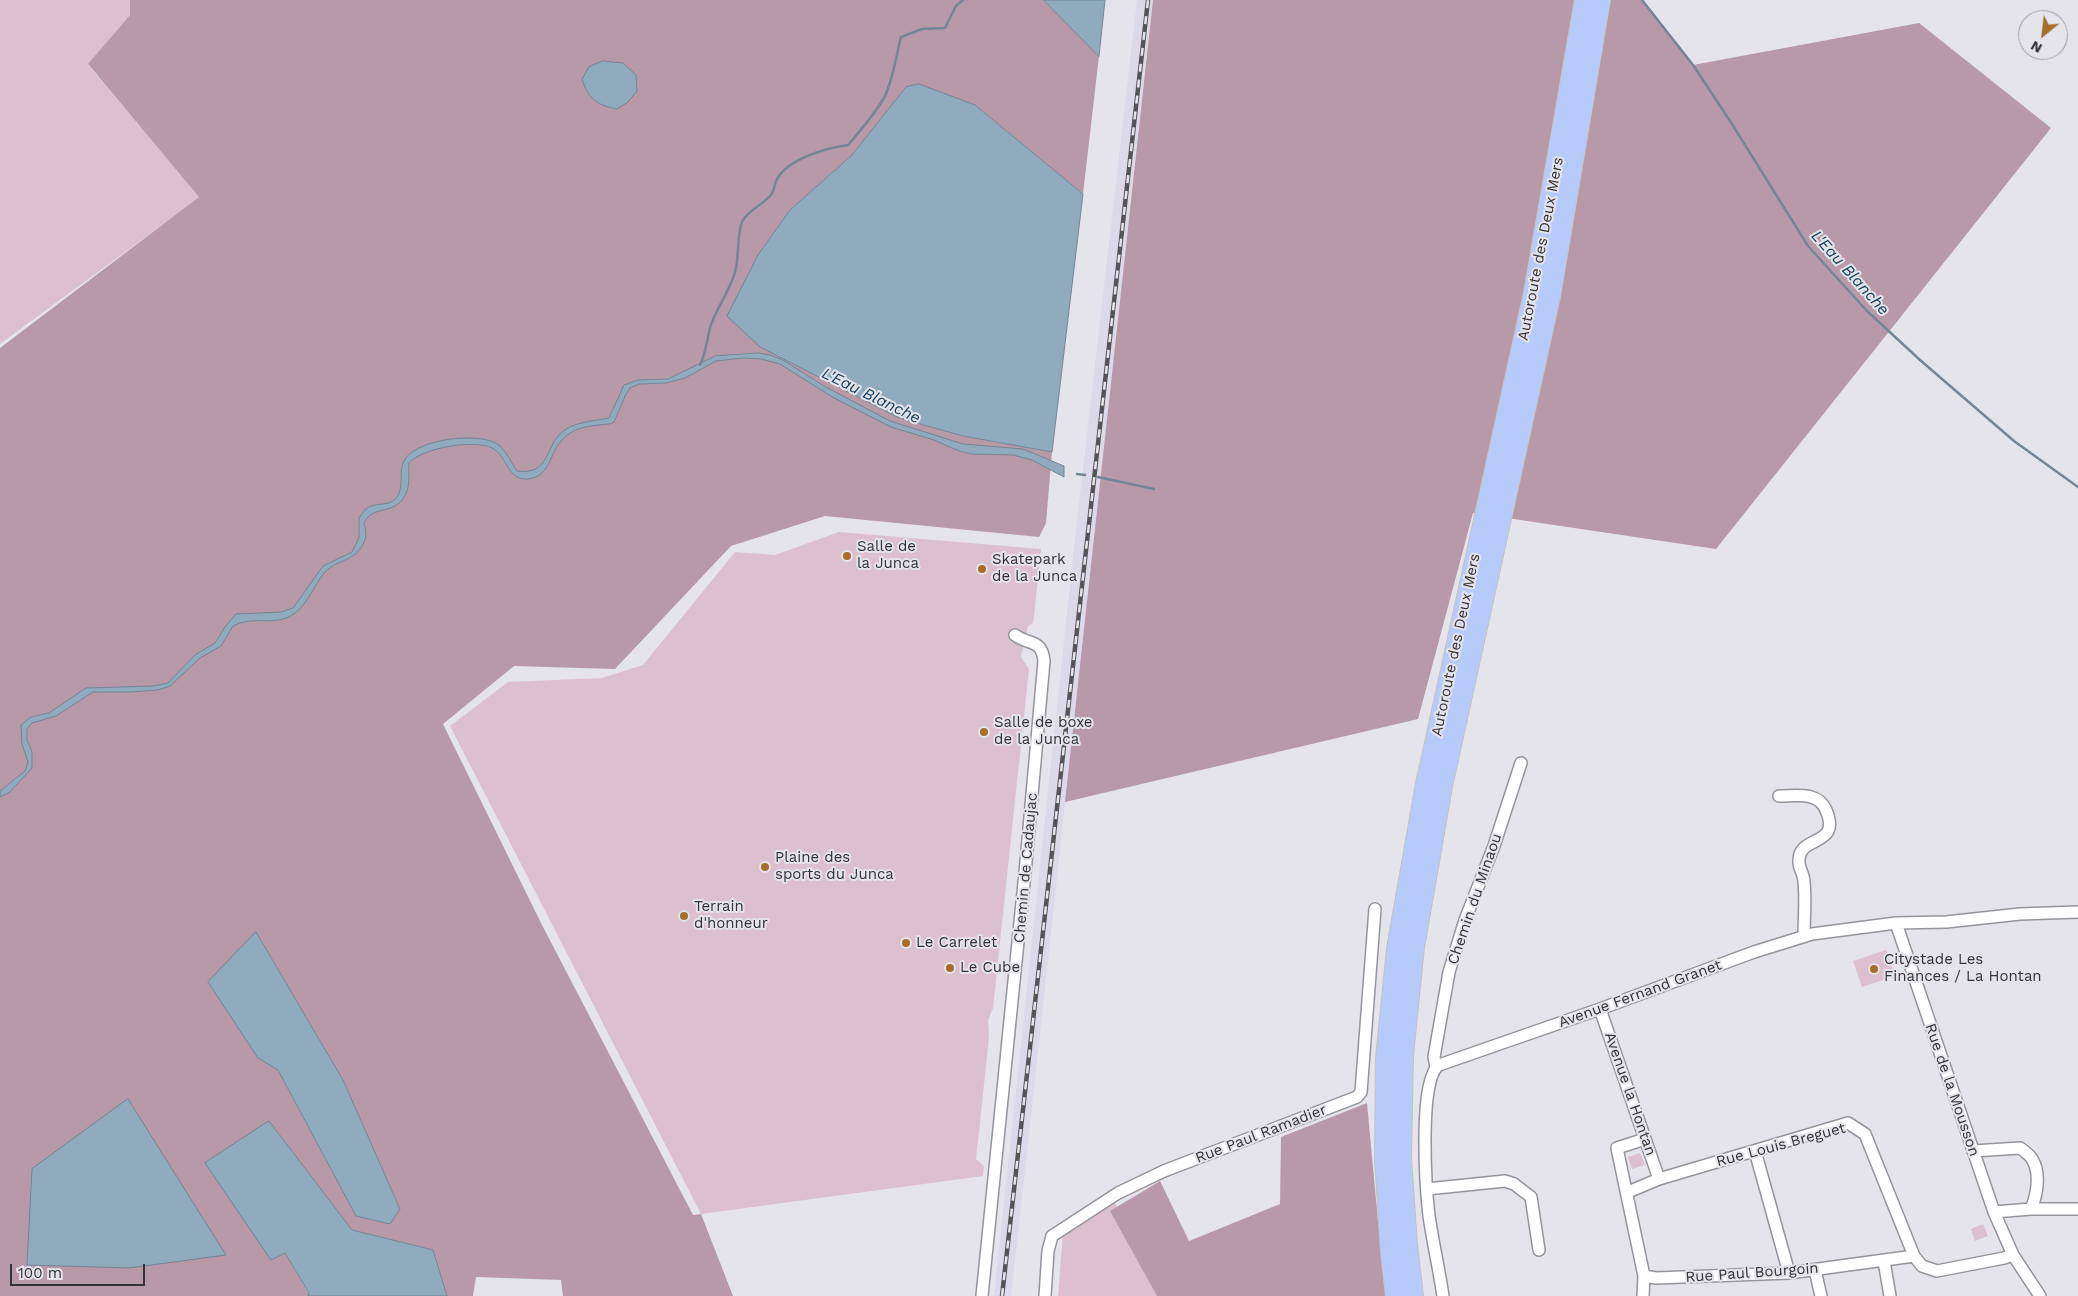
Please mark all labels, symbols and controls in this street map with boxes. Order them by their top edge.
north arrow [2018,10,2068,60]
text: N [2028,38,2045,57]
street label: Autoroute des Deux Mers [1514,156,1568,342]
water label: L'Eau Blanche [1807,227,1893,319]
water label: L'Eau Blanche [819,364,923,428]
place label: Salle de la Junca [857,538,919,573]
marker: Salle de la Junca [841,550,853,562]
place label: Skatepark de la Junca [992,551,1077,586]
street label: Autoroute des Deux Mers [1428,552,1484,738]
marker: Skatepark de la Junca [976,563,988,575]
place label: Salle de boxe de la Junca [994,714,1093,749]
marker: Salle de boxe de la Junca [978,726,990,738]
street label: Chemin de Cadaujac [1010,792,1042,944]
street label: Chemin du Minaou [1444,831,1506,967]
place label: Plaine des sports du Junca [775,849,894,884]
marker: Plaine des sports du Junca [759,861,771,873]
place label: Terrain d'honneur [694,898,768,933]
marker: Terrain d'honneur [678,910,690,922]
place label: Le Carrelet [916,934,997,952]
marker: Le Carrelet [900,937,912,949]
place label: Citystade Les Finances / La Hontan [1884,951,2042,986]
street label: Avenue Fernand Granet [1556,956,1724,1032]
place label: Le Cube [960,959,1020,977]
marker: Le Cube [944,962,956,974]
marker: Citystade Les Finances / La Hontan [1868,963,1880,975]
street label: Rue de la Mousson [1921,1021,1983,1159]
street label: Avenue la Hontan [1600,1030,1660,1158]
street label: Rue Paul Ramadier [1193,1101,1329,1167]
street label: Rue Louis Breguet [1714,1119,1848,1171]
scale bar [12,1254,148,1286]
street label: Rue Paul Bourgoin [1685,1259,1819,1287]
text: 100 m [18,1264,62,1282]

